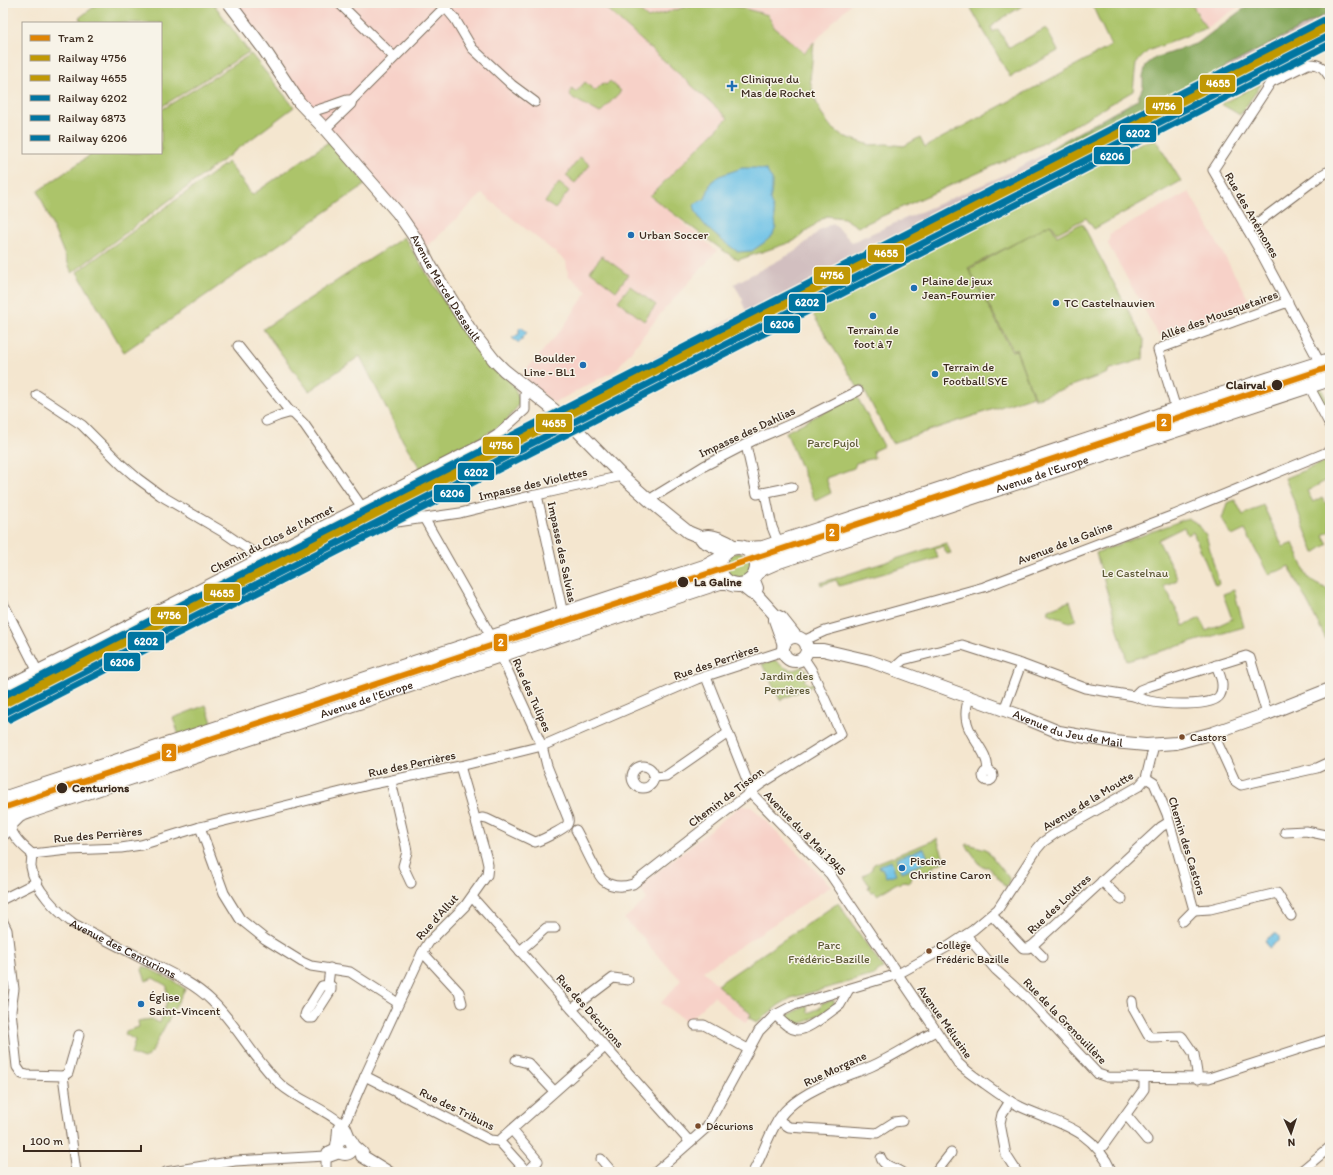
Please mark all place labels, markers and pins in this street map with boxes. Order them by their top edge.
place label: Clinique du Mas de Rochet [741,72,816,100]
marker: Clinique du Mas de Rochet [726,80,738,92]
place label: Urban Soccer [639,228,708,242]
marker: Urban Soccer [626,230,636,240]
place label: Plaine de jeux Jean-Fournier [922,274,995,302]
marker: Plaine de jeux Jean-Fournier [909,283,919,293]
place label: TC Castelnauvien [1064,296,1155,310]
marker: TC Castelnauvien [1051,298,1061,308]
marker: Terrain de foot à 7 [868,311,878,321]
place label: Terrain de foot à 7 [847,323,899,351]
place label: Boulder Line - BL1 [524,351,575,379]
marker: Boulder Line - BL1 [578,360,588,370]
place label: Terrain de Football SYE [943,360,1008,388]
marker: Terrain de Football SYE [930,369,940,379]
place label: Clairval [1226,378,1267,392]
marker: Clairval [1270,378,1284,392]
marker: La Galine [676,575,690,589]
place label: La Galine [694,575,742,589]
place label: Castors [1190,731,1227,744]
marker: Castors [1177,732,1187,742]
marker: Centurions [55,781,69,795]
place label: Centurions [72,781,130,795]
place label: Piscine Christine Caron [910,854,991,882]
marker: Piscine Christine Caron [897,863,907,873]
place label: Collège Frédéric Bazille [936,939,1009,966]
marker: Collège Frédéric Bazille [924,946,934,956]
place label: Église Saint-Vincent [149,990,221,1018]
marker: Église Saint-Vincent [136,999,146,1009]
place label: Décurions [706,1120,754,1133]
marker: Décurions [693,1121,703,1131]

